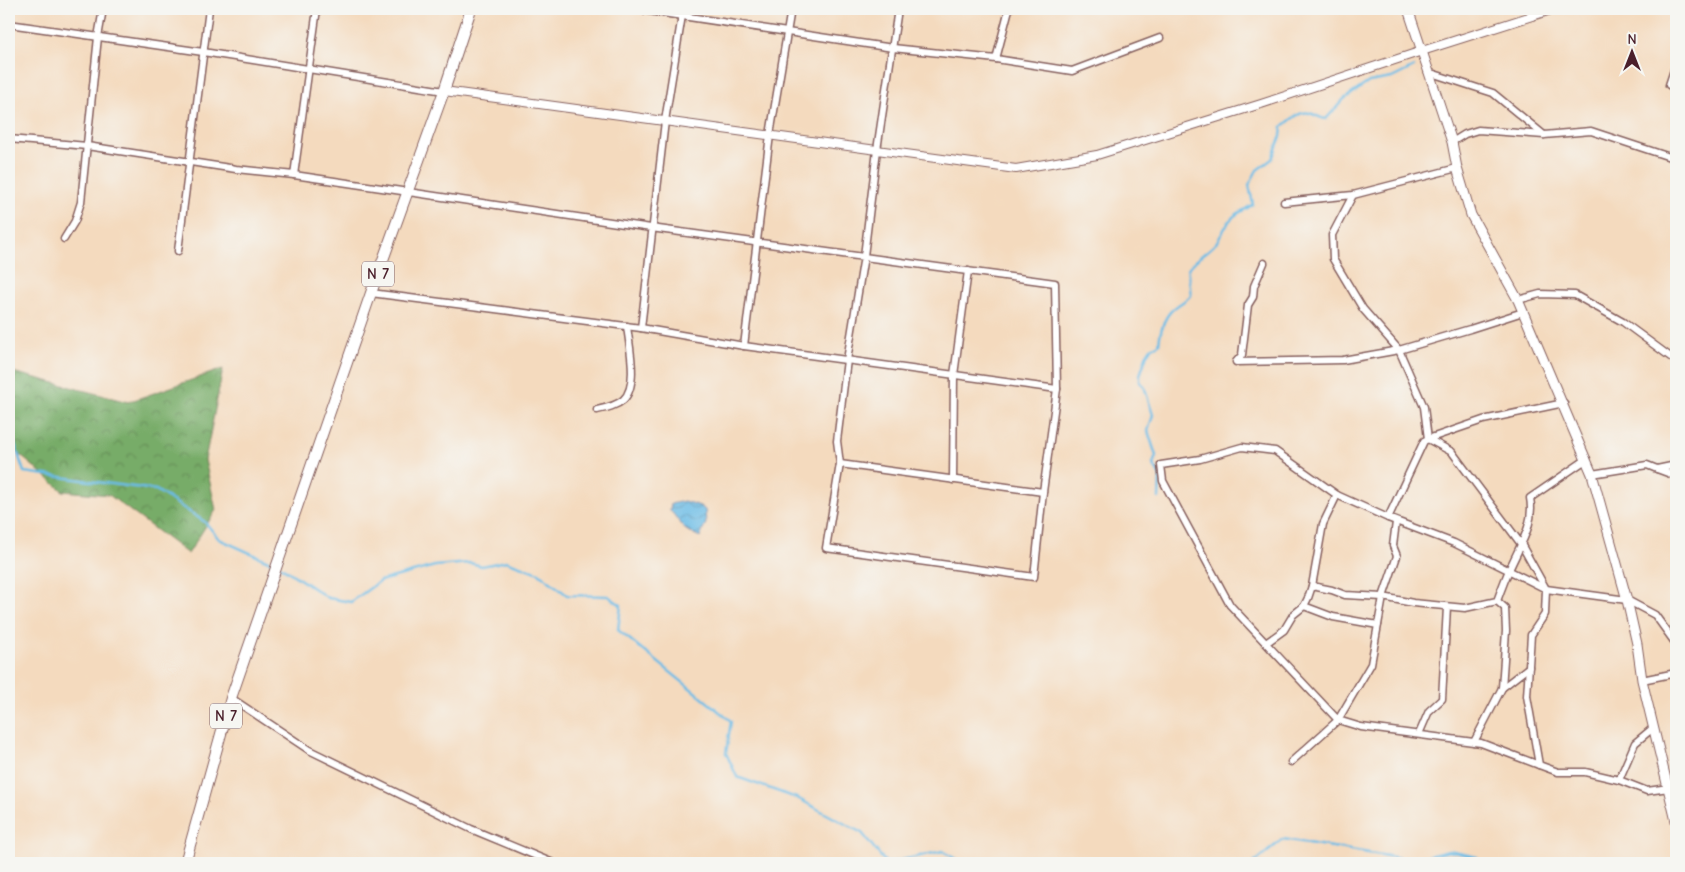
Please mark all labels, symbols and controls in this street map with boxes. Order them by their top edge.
north arrow [1608,28,1658,78]
text: N [1627,31,1637,48]
road number: N 7 [362,262,394,286]
road number: N 7 [210,704,242,728]

